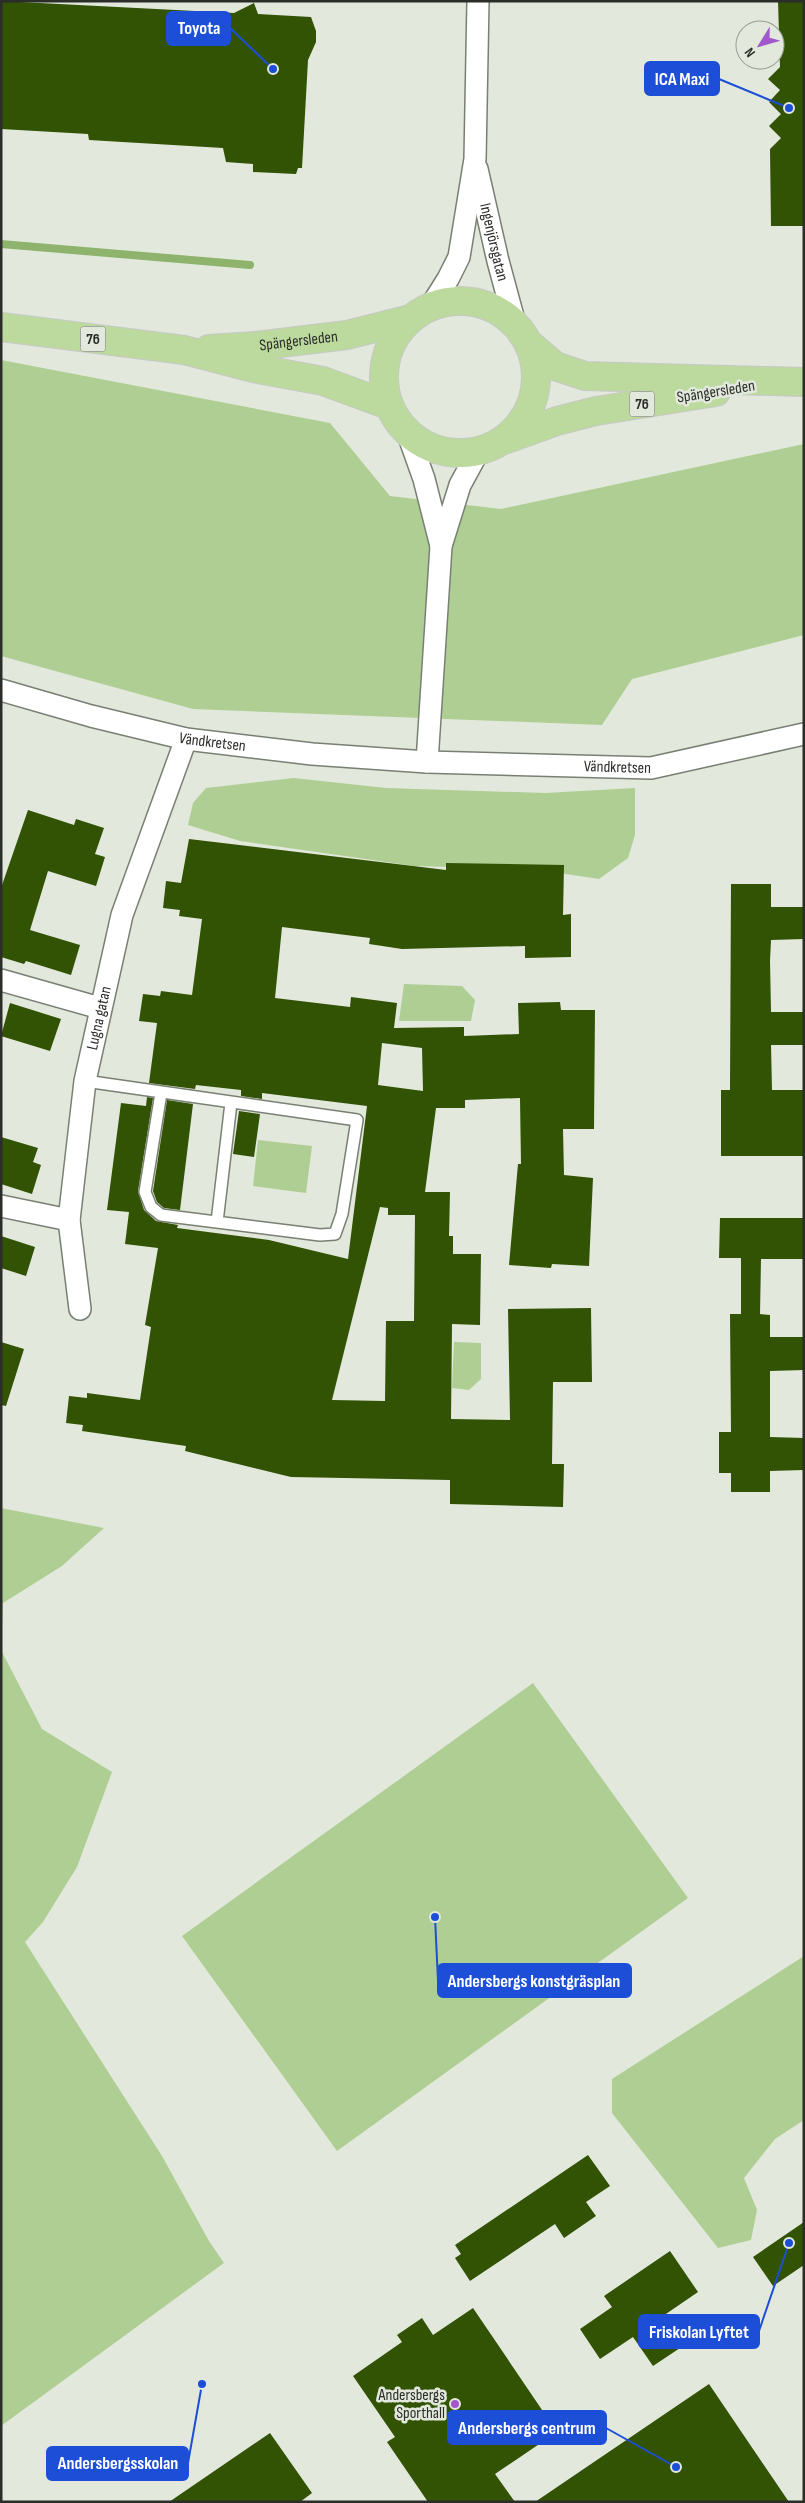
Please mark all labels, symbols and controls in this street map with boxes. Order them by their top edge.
callout: Toyota [167,12,230,45]
text: Toyota [178,18,220,39]
north arrow [735,20,785,70]
text: N [741,44,759,61]
callout: ICA Maxi [645,62,719,95]
text: ICA Maxi [655,69,709,90]
street label: Ingenjörsgatan [476,201,512,283]
road number: 76 [80,326,106,352]
street label: Spängersleden [258,327,339,355]
street label: Spängersleden [676,376,756,408]
road number: 76 [630,392,654,416]
street label: Vändkretsen [177,728,247,756]
street label: Vändkretsen [584,757,651,777]
street label: Lugna gatan [83,984,115,1052]
callout: Andersbergs konstgräsplan [438,1964,631,1997]
text: Andersbergs konstgräsplan [447,1971,620,1992]
callout: Friskolan Lyftet [639,2315,759,2348]
text: Friskolan Lyftet [649,2322,749,2343]
place label: Andersbergs Sporthall [377,2386,445,2423]
marker: Andersbergs Sporthall [449,2398,461,2410]
callout: Andersbergs centrum [448,2411,606,2444]
text: Andersbergs centrum [457,2418,596,2439]
callout: Andersbergsskolan [47,2447,188,2480]
text: Andersbergsskolan [57,2453,178,2474]

